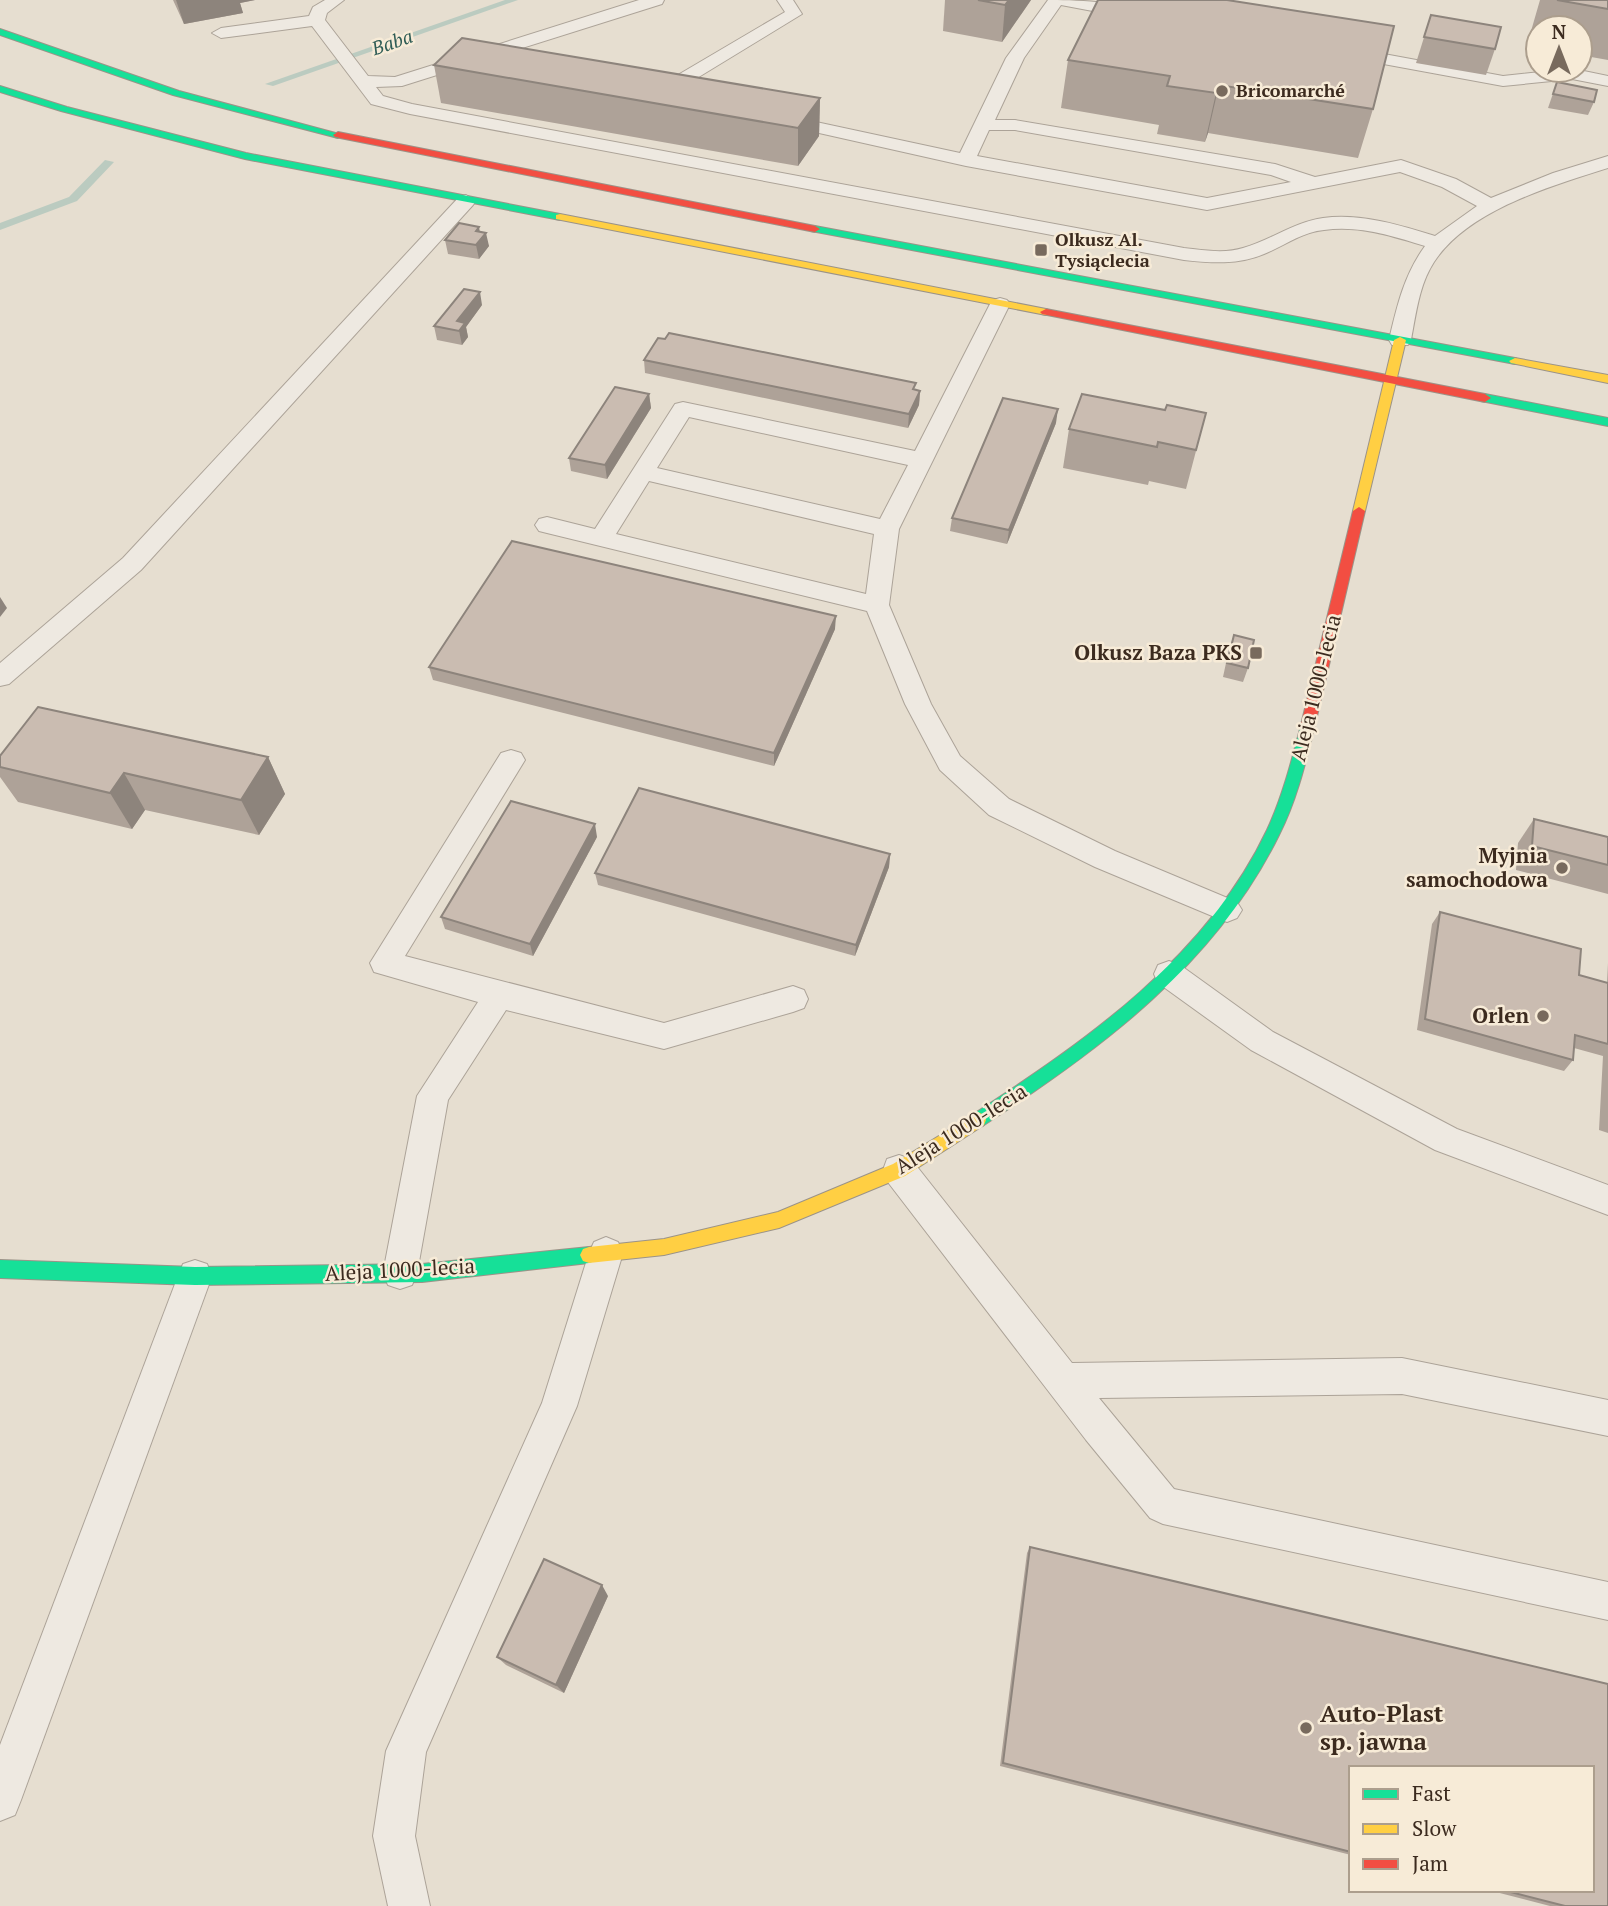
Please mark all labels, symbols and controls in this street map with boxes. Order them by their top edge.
north arrow [1524,14,1594,84]
text: N [1552,19,1567,44]
water label: Baba [367,23,416,60]
place label: Bricomarché [1236,78,1345,102]
marker: Bricomarché [1214,83,1230,99]
place label: Olkusz Al. Tysiąclecia [1055,227,1150,272]
marker: Olkusz Al. Tysiąclecia [1033,242,1049,258]
street label: Aleja 1000-lecia [1283,611,1347,764]
place label: Olkusz Baza PKS [1074,638,1242,666]
marker: Olkusz Baza PKS [1248,645,1264,661]
place label: Myjnia samochodowa [1406,841,1548,893]
marker: Myjnia samochodowa [1554,860,1570,876]
place label: Orlen [1472,1001,1529,1029]
marker: Orlen [1535,1008,1551,1024]
street label: Aleja 1000-lecia [889,1076,1032,1180]
street label: Aleja 1000-lecia [324,1251,476,1287]
place label: Auto-Plast sp. jawna [1320,1697,1444,1757]
marker: Auto-Plast sp. jawna [1298,1720,1314,1736]
legend [1349,1766,1594,1892]
text: Fast [1412,1779,1451,1807]
text: Slow [1412,1814,1457,1842]
text: Jam [1412,1849,1448,1877]

